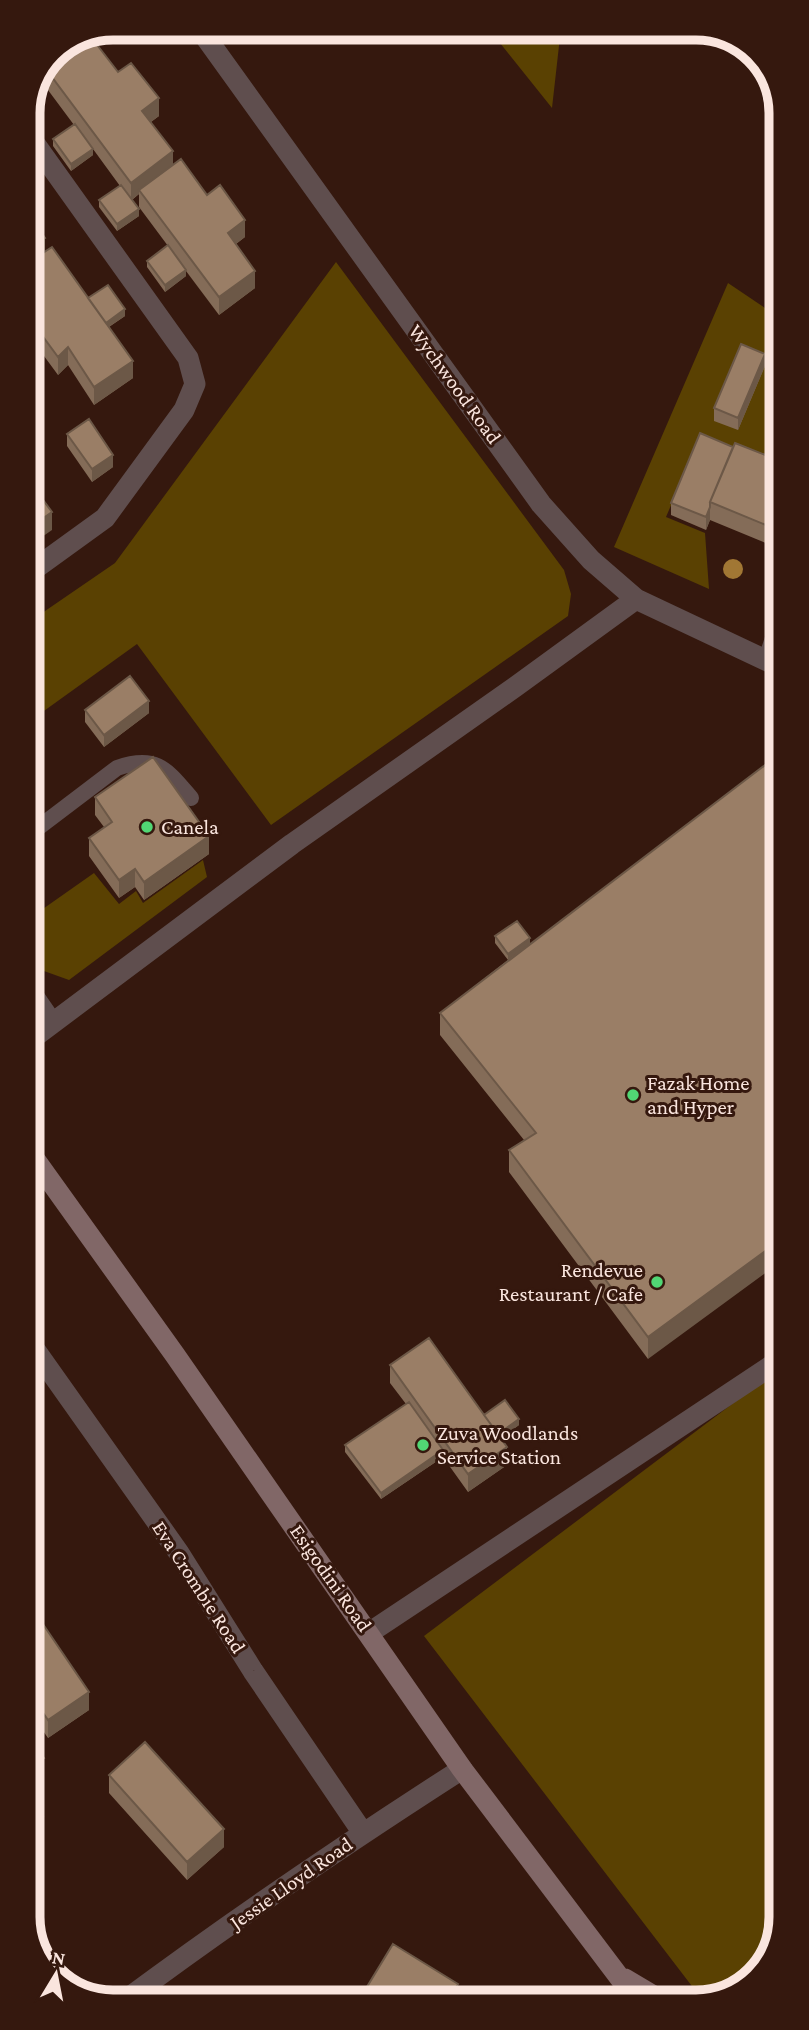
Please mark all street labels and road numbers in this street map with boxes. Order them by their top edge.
street label: Wychwood Road [404,320,506,448]
street label: Eva Crombie Road [147,1516,251,1658]
street label: Esigodini Road [285,1520,377,1636]
street label: Jessie Lloyd Road [223,1832,357,1935]

